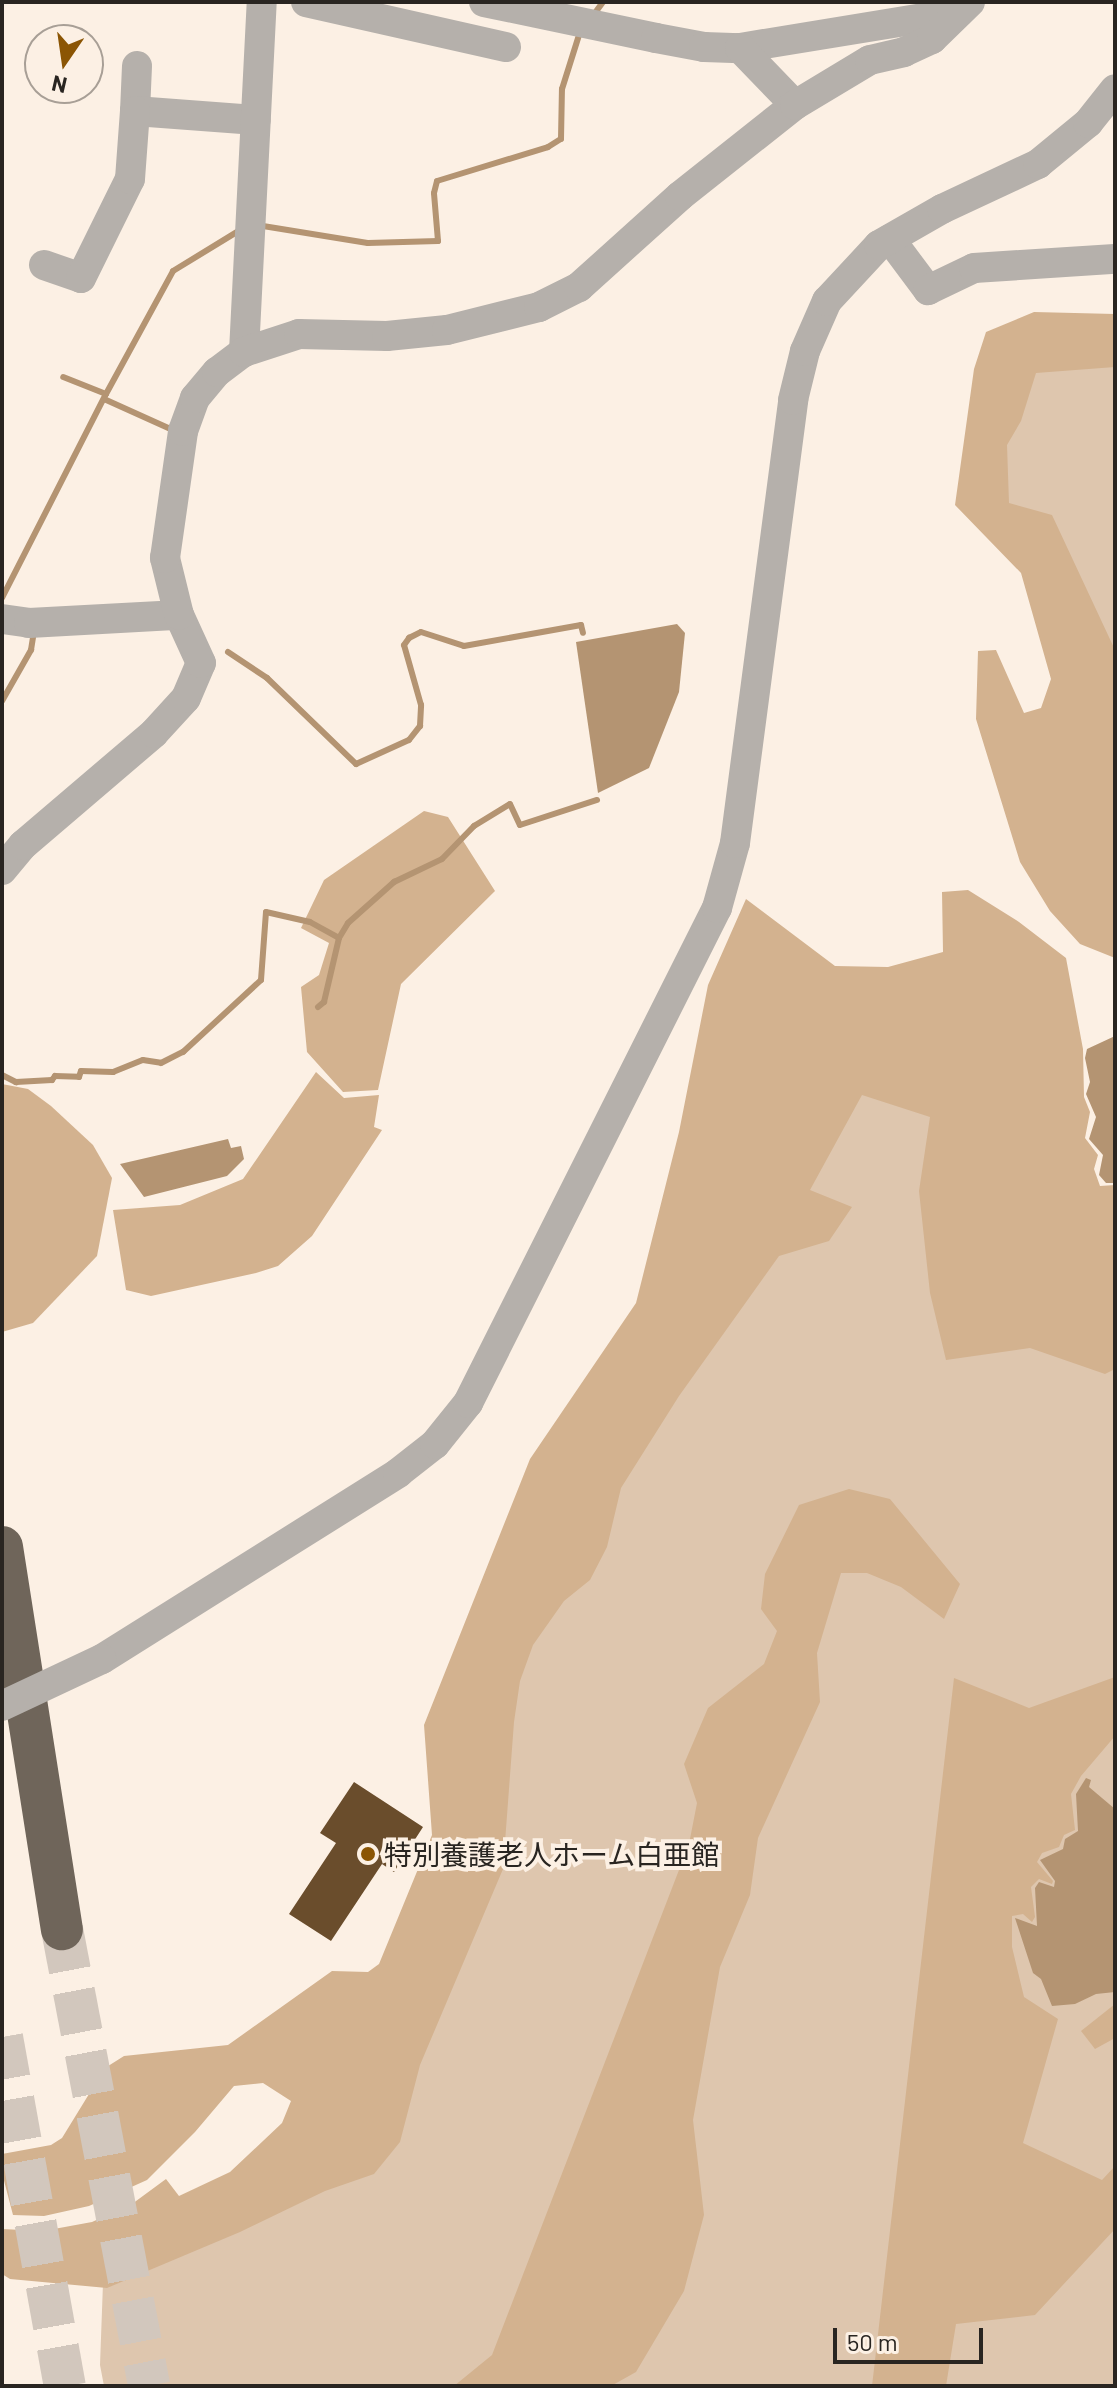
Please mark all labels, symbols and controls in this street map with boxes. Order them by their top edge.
north arrow [24,24,104,104]
text: N [49,71,69,100]
place label: 特別養護老人ホーム白亜館 [384,1837,720,1871]
marker: 特別養護老人ホーム白亜館 [359,1845,377,1863]
scale bar [837,2312,987,2362]
text: 50 m [847,2327,898,2356]

